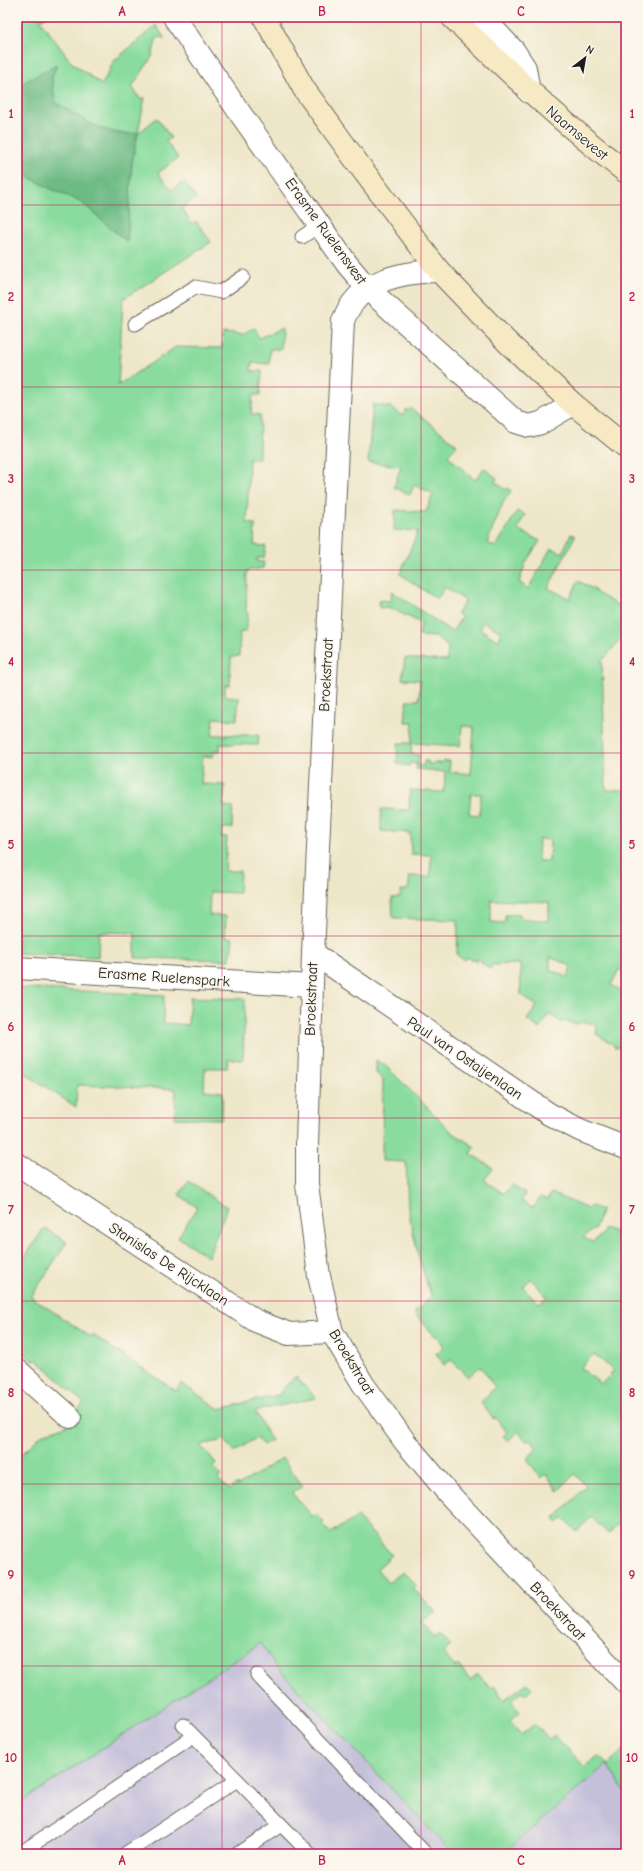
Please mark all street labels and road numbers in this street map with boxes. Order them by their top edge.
street label: Naamsevest [542,102,612,165]
street label: Erasme Ruelensvest [281,174,371,288]
street label: Broekstraat [315,637,337,712]
street label: Broekstraat [301,961,321,1036]
street label: Erasme Ruelenspark [98,963,231,991]
street label: Paul van Ostaijenlaan [404,1013,526,1103]
street label: Stanislas De Rijcklaan [106,1218,232,1310]
street label: Broekstraat [325,1326,379,1399]
street label: Broekstraat [526,1578,590,1645]

